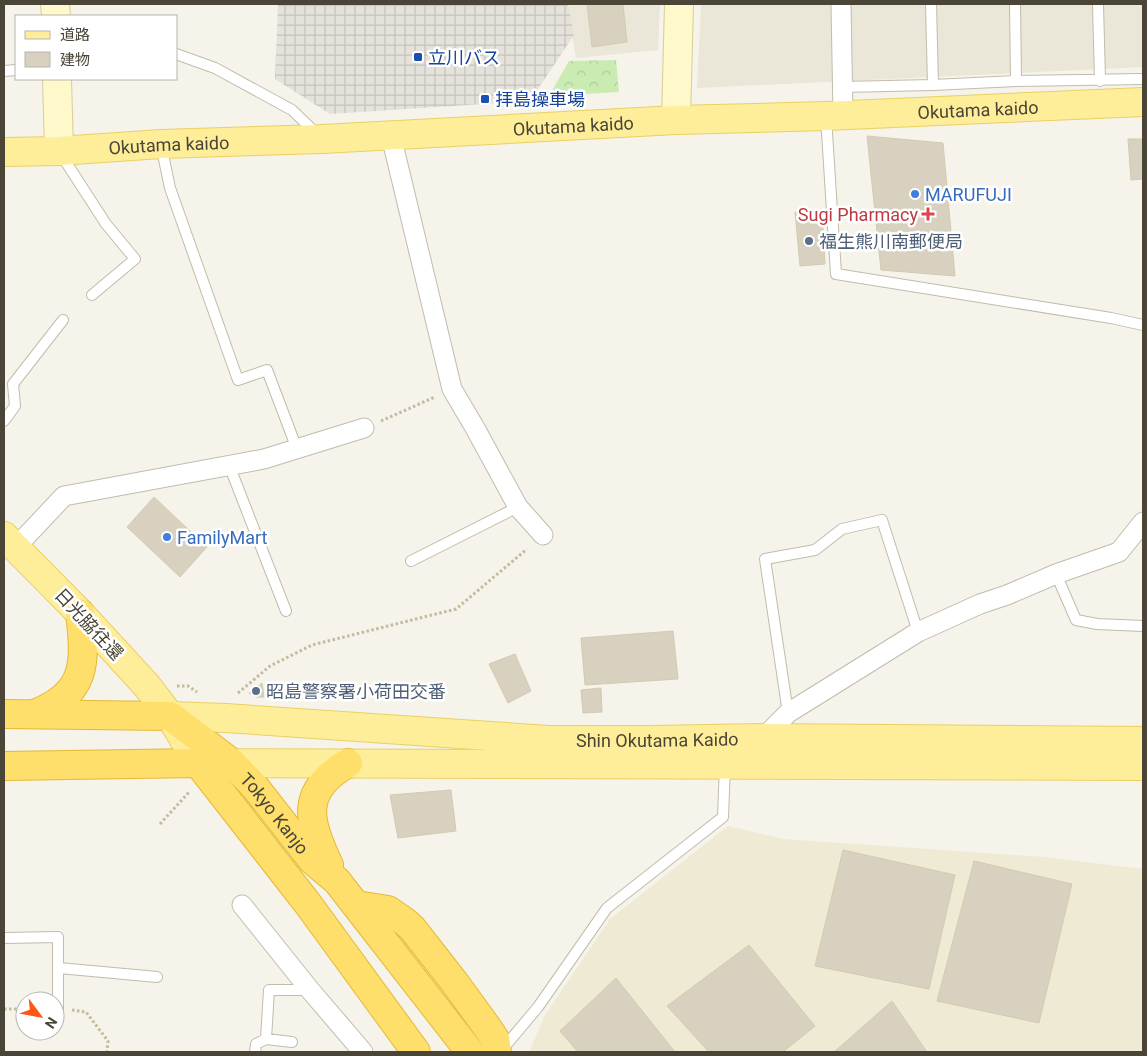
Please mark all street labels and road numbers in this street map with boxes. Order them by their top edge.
street label: Okutama kaido [917,96,1039,122]
street label: Okutama kaido [512,112,634,139]
street label: Okutama kaido [108,131,230,158]
street label: 日光脇往還 [51,584,127,664]
street label: Shin Okutama Kaido [576,728,739,751]
street label: Tokyo Kanjo [236,768,314,858]

